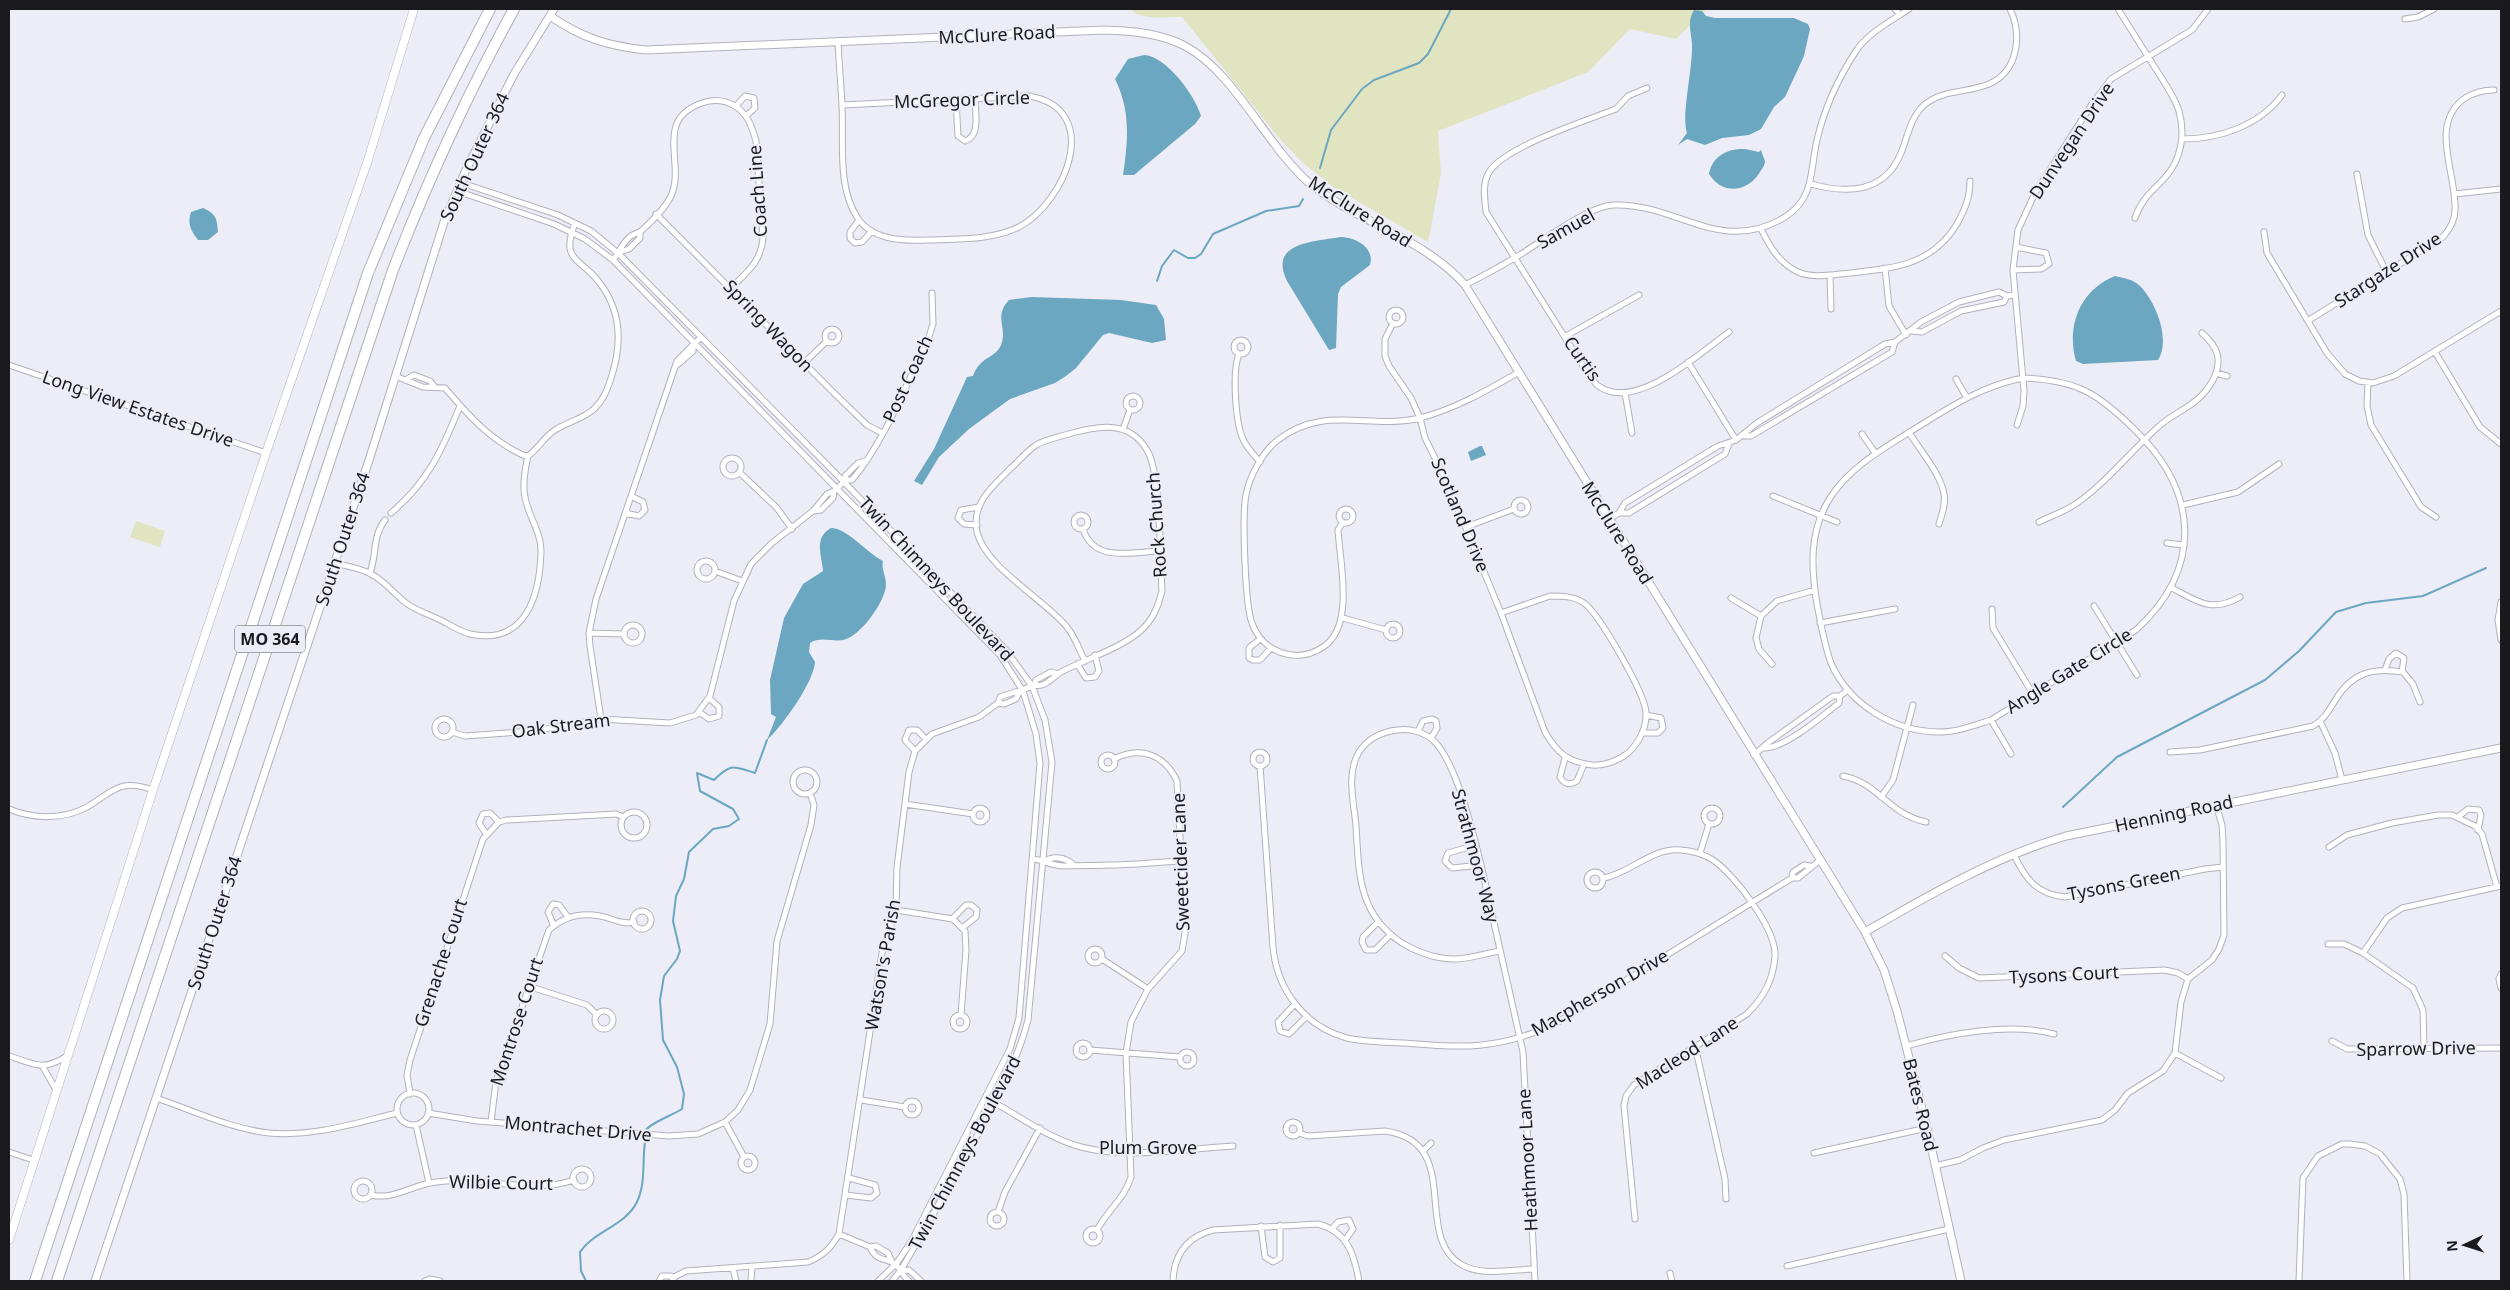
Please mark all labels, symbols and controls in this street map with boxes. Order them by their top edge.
street label: McClure Road [938,19,1056,49]
street label: Dunvegan Drive [2023,77,2119,204]
street label: McGregor Circle [894,85,1030,113]
street label: South Outer 364 [434,89,514,225]
street label: Coach Line [742,144,772,238]
street label: McClure Road [1304,170,1417,252]
street label: Samuel [1532,202,1599,254]
street label: Stargaze Drive [2329,226,2445,313]
street label: Spring Wagon [719,274,819,377]
street label: Post Coach [876,331,938,426]
street label: Curtis [1559,331,1607,386]
street label: Long View Estates Drive [39,364,237,452]
street label: Scotland Drive [1426,454,1496,575]
street label: South Outer 364 [309,469,375,609]
street label: Rock Church [1140,472,1172,579]
street label: McClure Road [1577,476,1659,589]
street label: Twin Chimneys Boulevard [854,491,1020,666]
street label: Angle Gate Circle [2001,622,2136,719]
road number: MO 364 [235,626,305,652]
street label: Oak Stream [510,707,611,743]
street label: Strathmoor Way [1447,786,1506,926]
street label: Henning Road [2112,789,2235,837]
street label: Sweetcider Lane [1166,793,1194,932]
street label: South Outer 364 [181,853,247,993]
street label: Tysons Green [2065,860,2182,906]
street label: Grenache Court [408,895,472,1030]
street label: Watson's Parish [859,897,905,1032]
street label: Macpherson Drive [1527,943,1672,1041]
street label: Montrose Court [484,954,548,1089]
street label: Tysons Court [2008,959,2120,989]
street label: Macleod Lane [1631,1010,1742,1094]
street label: Sparrow Drive [2356,1035,2476,1061]
street label: Twin Chimneys Boulevard [903,1051,1026,1254]
street label: Bates Road [1898,1056,1944,1154]
street label: Heathmoor Lane [1511,1088,1543,1232]
street label: Montrachet Drive [504,1110,653,1146]
street label: Plum Grove [1099,1135,1197,1159]
street label: Wilbie Court [449,1169,554,1195]
north arrow [2440,1220,2490,1270]
text: N [2442,1240,2461,1252]

